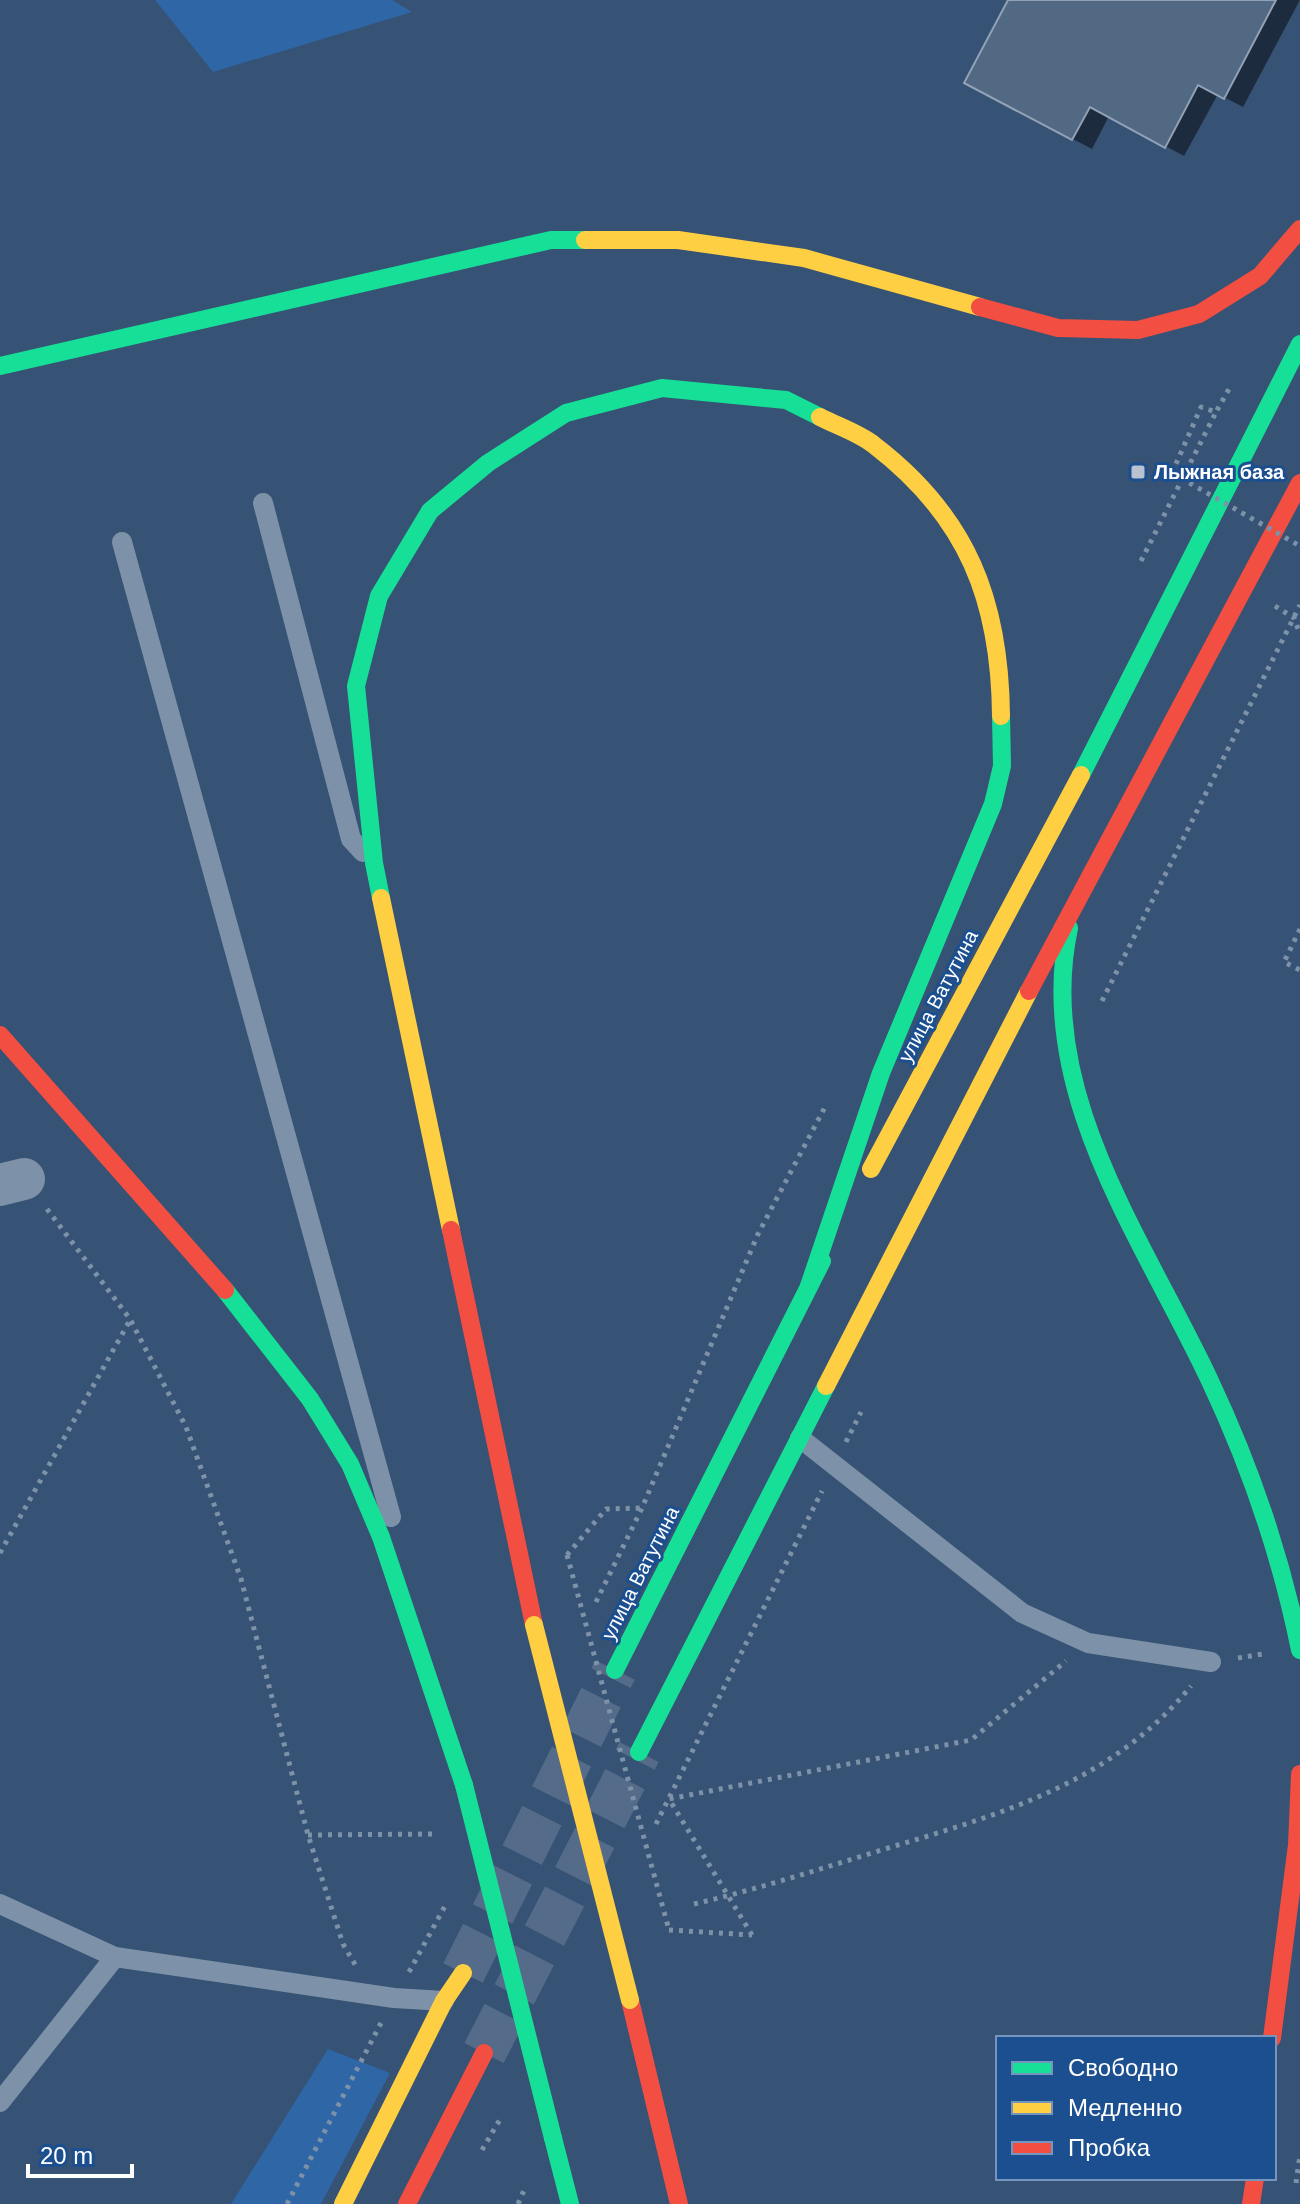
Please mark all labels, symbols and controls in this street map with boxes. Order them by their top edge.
place label: Лыжная база [1154,461,1285,483]
marker: Лыжная база [1129,463,1147,481]
street label: улица Ватутина [894,925,982,1066]
street label: улица Ватутина [597,1502,683,1643]
legend [996,2036,1276,2180]
text: Свободно [1068,2054,1178,2081]
text: Медленно [1068,2094,1182,2121]
scale bar [28,2128,132,2178]
text: Пробка [1068,2134,1151,2161]
text: 20 m [40,2142,93,2169]

